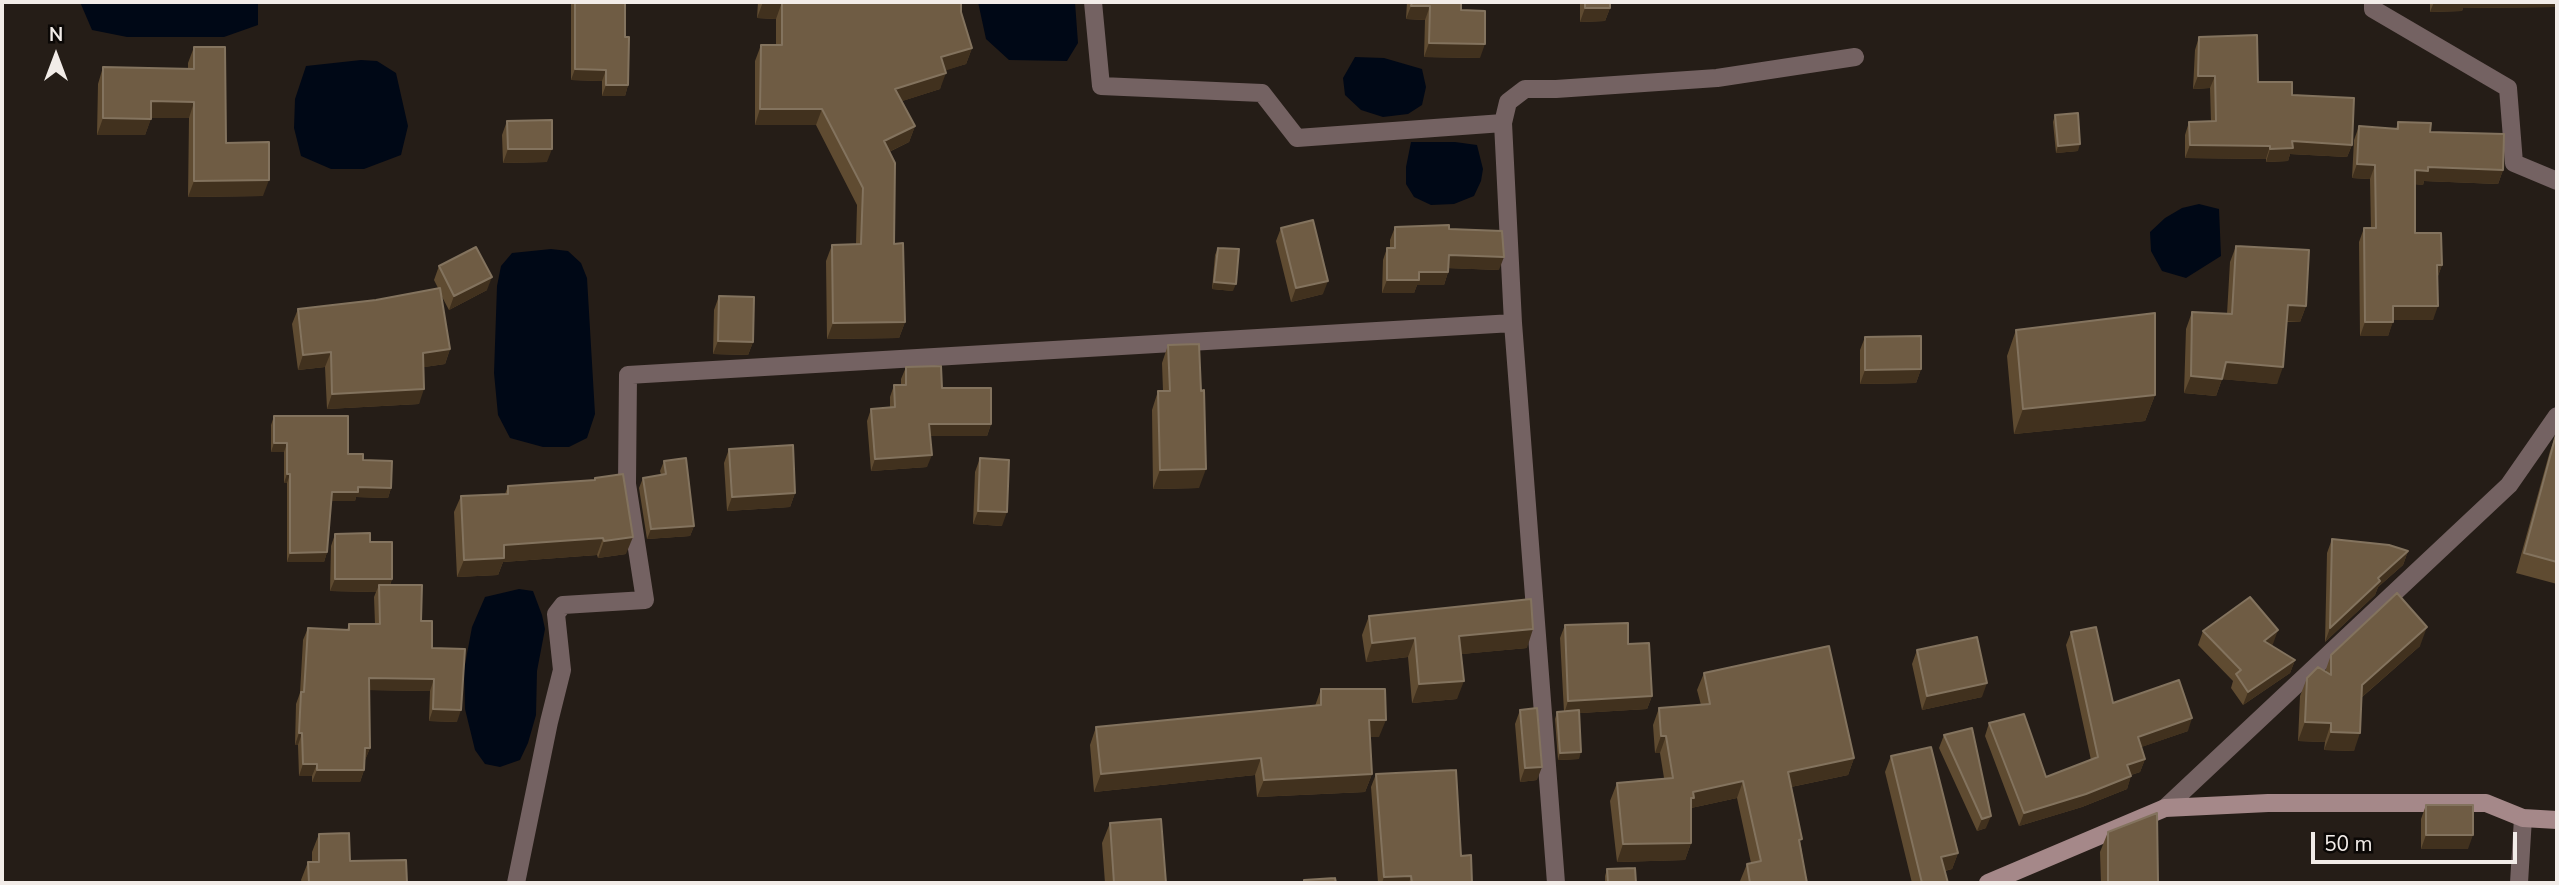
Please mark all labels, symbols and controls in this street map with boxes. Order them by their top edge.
north arrow [21,21,91,91]
text: N [49,22,63,48]
scale bar [2314,818,2520,862]
text: 50 m [2324,830,2373,858]

